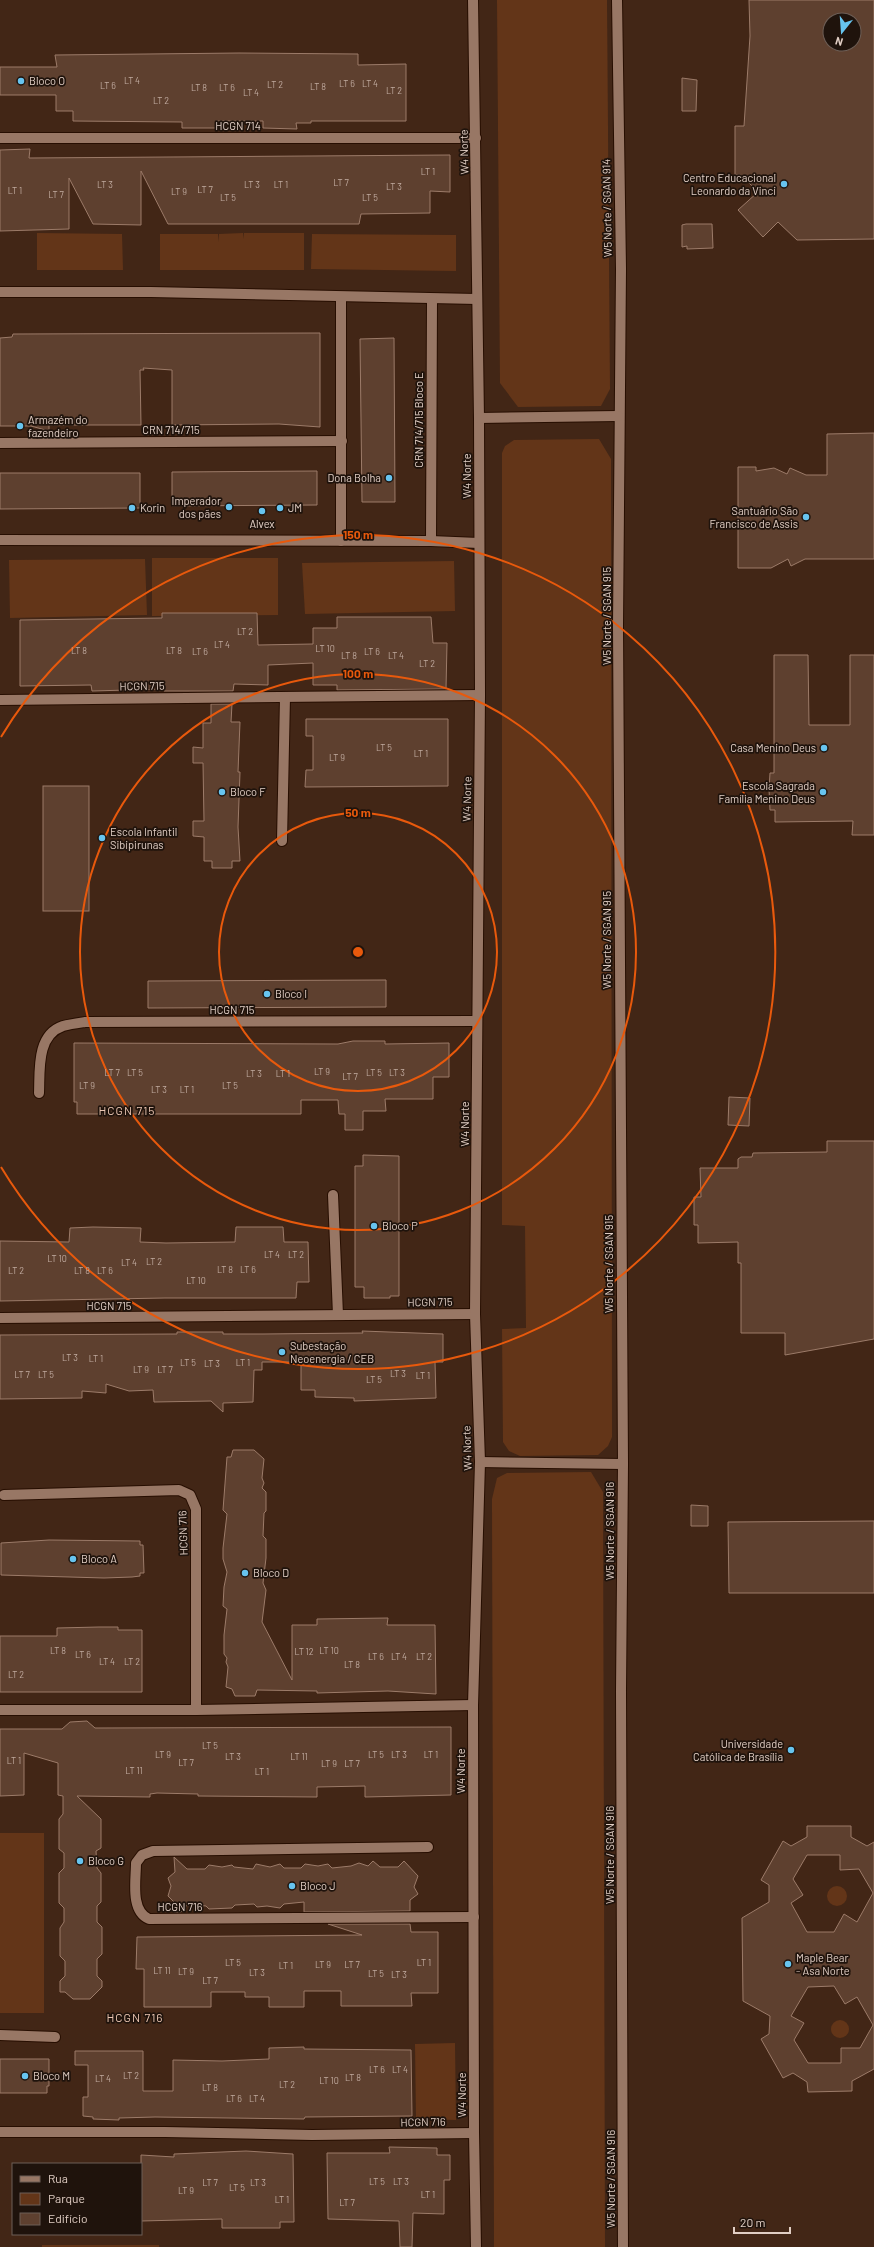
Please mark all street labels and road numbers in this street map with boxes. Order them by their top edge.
street label: HCGN 714 [215,119,261,132]
street label: W4 Norte [457,129,470,175]
street label: W5 Norte / SGAN 914 [599,159,614,257]
street label: CRN 714/715 Bloco E [412,372,425,468]
street label: CRN 714/715 [142,423,200,436]
street label: W4 Norte [460,453,473,499]
street label: W5 Norte / SGAN 915 [600,567,613,665]
street label: HCGN 715 [119,679,165,692]
street label: W4 Norte [460,776,473,822]
street label: W5 Norte / SGAN 915 [600,891,613,989]
street label: HCGN 715 [210,1003,255,1016]
street label: W4 Norte [458,1101,471,1147]
street label: W5 Norte / SGAN 915 [602,1215,615,1313]
street label: HCGN 715 [407,1295,453,1308]
street label: HCGN 715 [87,1299,132,1312]
street label: W4 Norte [459,1425,474,1471]
street label: W5 Norte / SGAN 916 [603,1482,616,1580]
street label: HCGN 716 [175,1510,190,1556]
street label: W4 Norte [454,1748,467,1794]
street label: W5 Norte / SGAN 916 [603,1806,616,1904]
street label: HCGN 716 [157,1900,203,1913]
street label: W4 Norte [455,2072,468,2118]
street label: HCGN 716 [400,2115,446,2128]
street label: W5 Norte / SGAN 916 [604,2130,617,2228]

